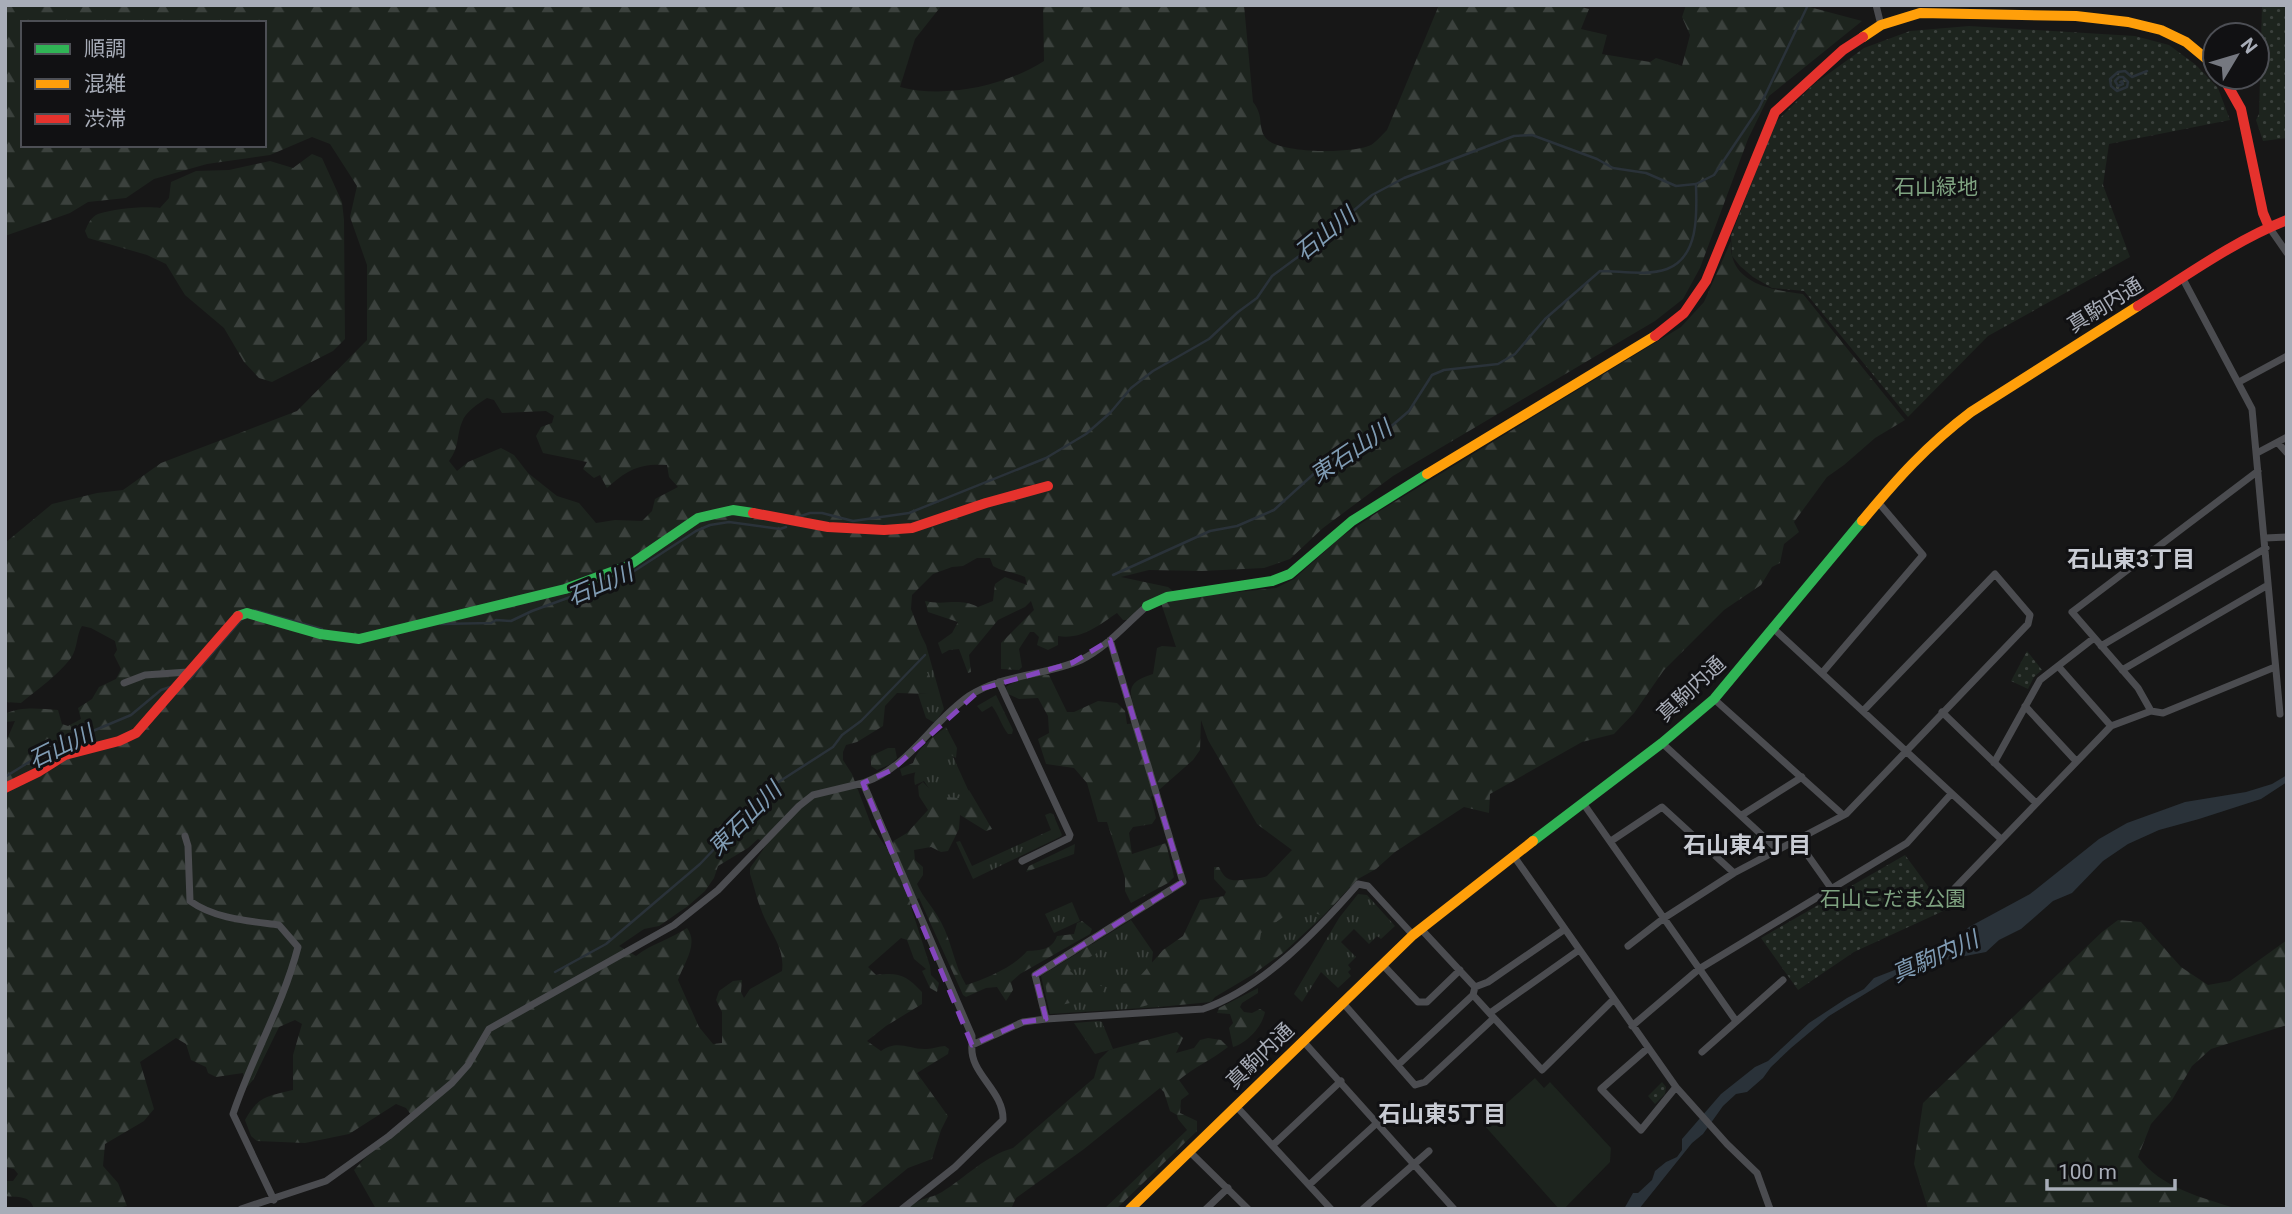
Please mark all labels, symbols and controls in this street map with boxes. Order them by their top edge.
legend [21,21,266,147]
north arrow [2201,21,2271,91]
text: N [2236,33,2262,58]
text: 順調 [84,37,126,61]
text: 混雑 [84,72,126,96]
text: 渋滞 [84,107,126,131]
park label: 石山緑地 [1894,175,1978,199]
water label: 石山川 [1290,200,1363,266]
street label: 真駒内通 [2063,273,2147,337]
water label: 東石山川 [1305,413,1399,489]
district label: 石山東3丁目 [2067,546,2195,573]
water label: 石山川 [563,558,640,611]
street label: 真駒内通 [1652,652,1730,726]
water label: 石山川 [24,718,101,774]
water label: 東石山川 [703,775,789,861]
district label: 石山東4丁目 [1683,832,1811,859]
park label: 石山こだま公園 [1820,887,1966,911]
water label: 真駒内川 [1887,925,1985,988]
street label: 真駒内通 [1221,1018,1299,1094]
district label: 石山東5丁目 [1378,1101,1506,1128]
scale bar [2047,1148,2175,1192]
text: 100 m [2058,1160,2117,1184]

